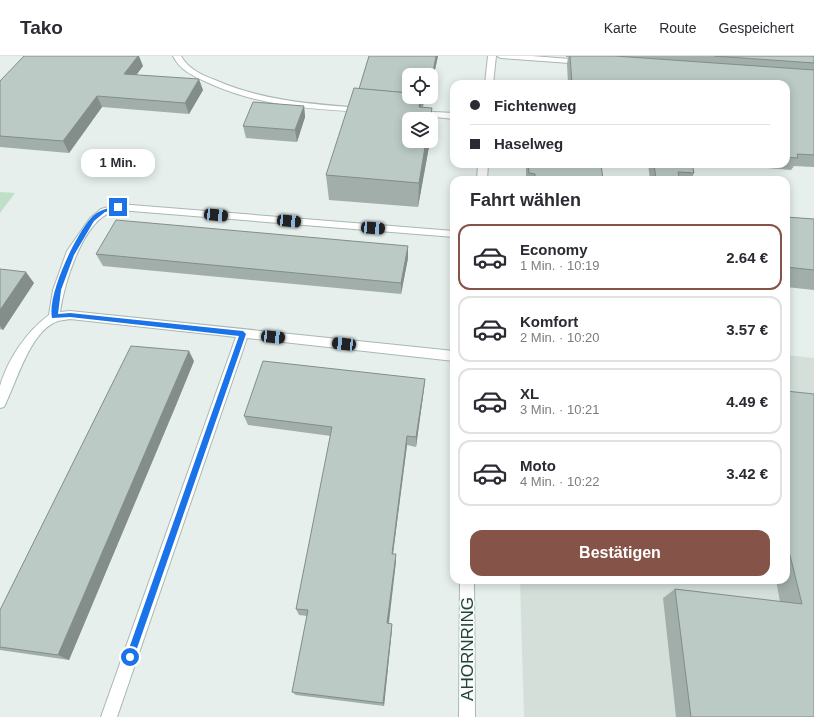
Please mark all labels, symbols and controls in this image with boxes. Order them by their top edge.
text: Tako [20,17,63,38]
text: Karte [604,20,637,36]
text: Route [659,20,697,36]
text: Gespeichert [719,20,794,36]
map controls [402,68,438,148]
button: locate [402,68,438,104]
text: Fichtenweg [494,97,577,114]
button: layers [402,112,438,148]
text: Haselweg [494,135,563,152]
callout: 1 Min. [81,149,155,177]
text: 1 Min. [100,155,136,170]
text: Fahrt wählen [470,190,581,210]
route end [109,198,127,216]
car [204,208,228,222]
car [277,214,301,228]
car [361,221,385,235]
icon: car [472,239,508,275]
text: Economy [520,241,588,258]
text: 2.64 € [726,249,768,266]
text: 1 Min. · 10:19 [520,258,600,273]
icon: car [472,311,508,347]
text: Komfort [520,313,578,330]
text: 3.57 € [726,321,768,338]
car [260,330,286,344]
text: 2 Min. · 10:20 [520,330,600,345]
car [331,337,357,351]
icon: car [472,383,508,419]
text: XL [520,385,539,402]
text: 4.49 € [726,393,768,410]
text: 3 Min. · 10:21 [520,402,600,417]
icon: car [472,455,508,491]
text: Moto [520,457,556,474]
text: 3.42 € [726,465,768,482]
text: 4 Min. · 10:22 [520,474,600,489]
button: Bestätigen [470,530,770,576]
street label: AHORNRING [458,597,477,701]
route start [121,648,139,666]

